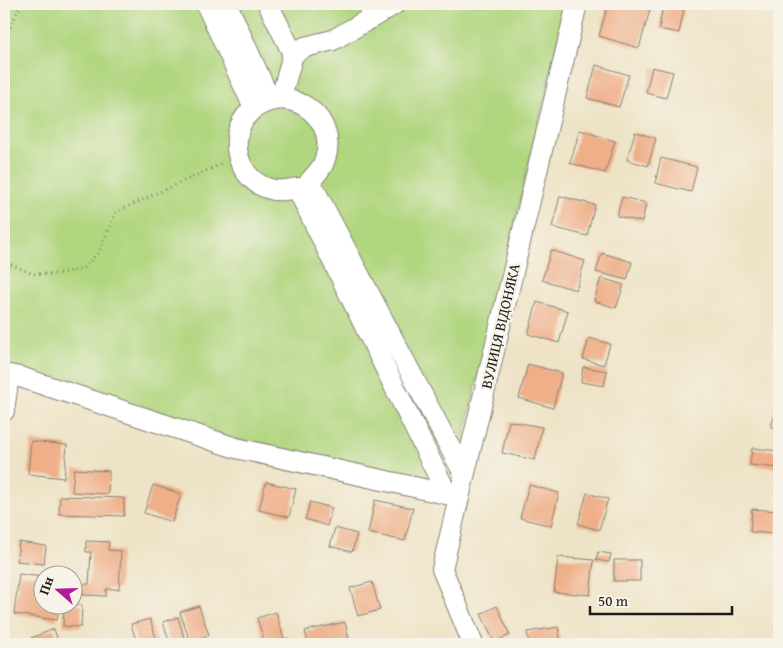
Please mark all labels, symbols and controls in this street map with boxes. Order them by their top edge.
street label: ВУЛИЦЯ ВІДОНЯКА [475,261,525,391]
north arrow [32,566,82,616]
text: Пн [33,573,58,597]
scale bar [590,583,733,615]
text: 50 m [598,590,629,611]

